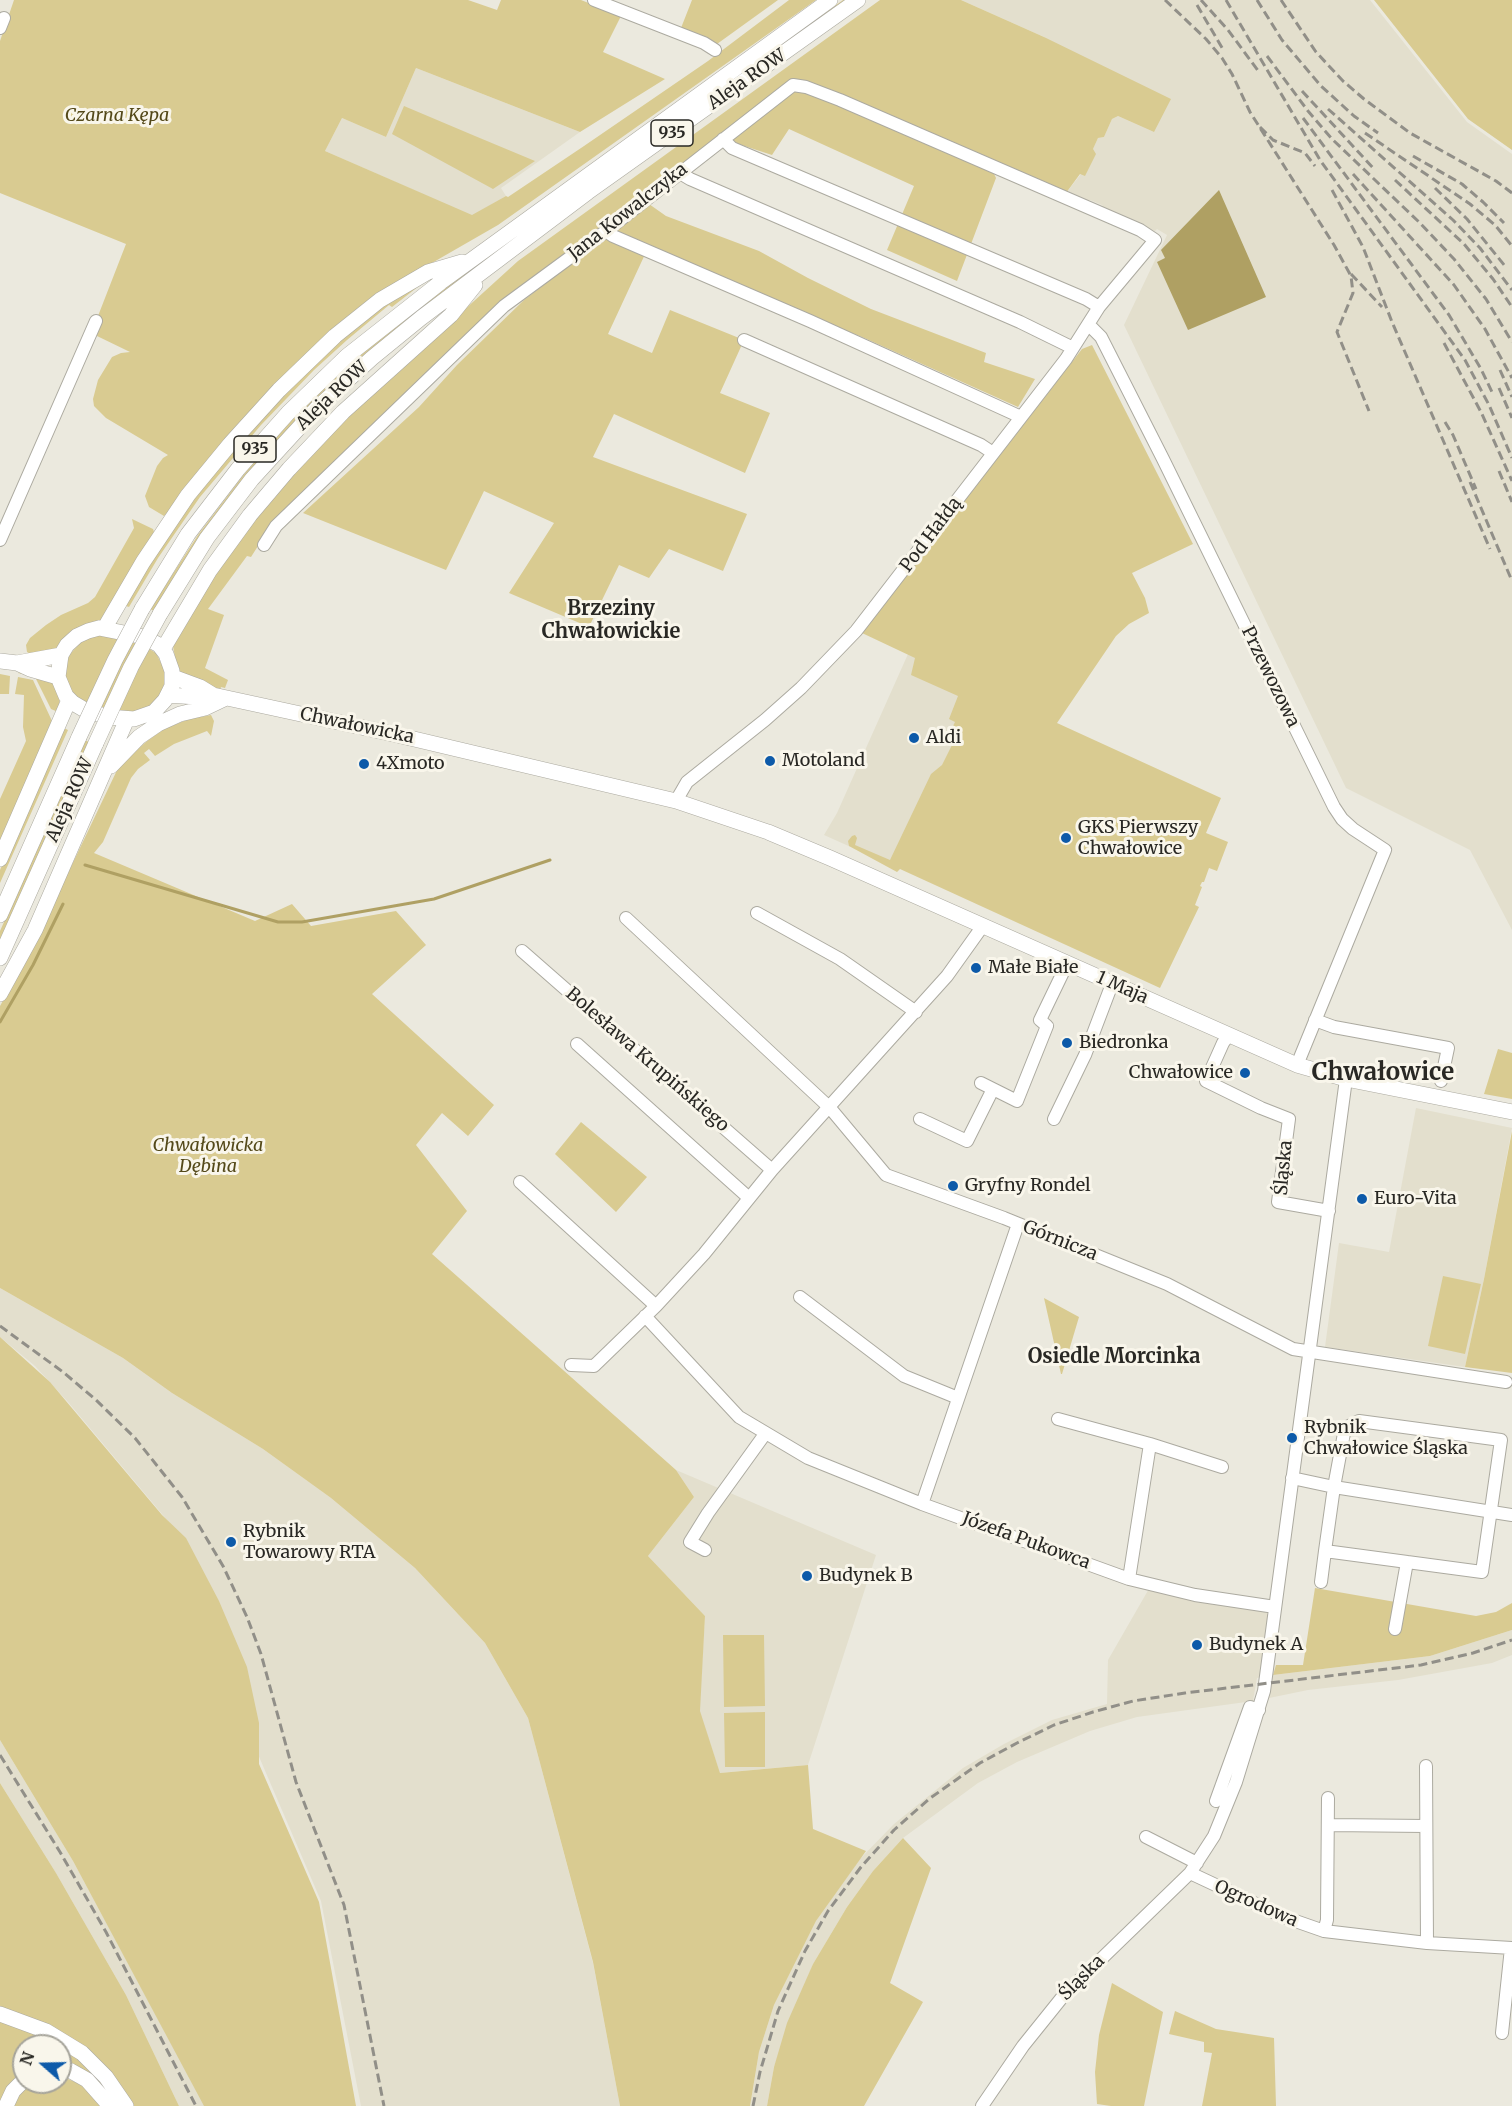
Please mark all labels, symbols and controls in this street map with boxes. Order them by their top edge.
street label: Aleja ROW [704,45,790,115]
park label: Czarna Kępa [65,105,169,127]
road number: 935 [651,120,693,146]
street label: Jana Kowalczyka [564,159,692,265]
street label: Aleja ROW [292,357,372,435]
road number: 935 [234,436,276,462]
street label: Pod Hałdą [896,493,966,577]
district label: Brzeziny Chwałowickie [542,597,680,644]
street label: Przewozowa [1236,623,1304,731]
street label: Chwałowicka [298,703,416,749]
place label: Aldi [926,727,961,749]
marker: Aldi [907,731,921,745]
place label: Motoland [782,750,865,772]
place label: 4Xmoto [376,753,445,775]
street label: Aleja ROW [42,754,98,846]
marker: Motoland [763,754,777,768]
marker: 4Xmoto [357,757,371,771]
place label: GKS Pierwszy Chwałowice [1078,817,1198,860]
marker: GKS Pierwszy Chwałowice [1059,831,1073,845]
place label: Małe Białe [988,957,1078,979]
marker: Małe Białe [969,961,983,975]
street label: 1 Maja [1093,967,1151,1009]
street label: Bolesława Krupińskiego [561,983,733,1137]
place label: Biedronka [1079,1032,1168,1054]
marker: Biedronka [1060,1036,1074,1050]
district label: Chwałowice [1312,1059,1454,1087]
place label: Chwałowice [1129,1062,1233,1084]
marker: Chwałowice [1238,1066,1252,1080]
park label: Chwałowicka Dębina [153,1135,263,1178]
street label: Śląska [1271,1139,1297,1197]
place label: Gryfny Rondel [965,1175,1091,1197]
marker: Gryfny Rondel [946,1179,960,1193]
place label: Euro-Vita [1374,1188,1457,1210]
marker: Euro-Vita [1355,1192,1369,1206]
street label: Górnicza [1019,1216,1101,1266]
district label: Osiedle Morcinka [1028,1345,1200,1369]
place label: Rybnik Chwałowice Śląska [1304,1417,1468,1460]
marker: Rybnik Chwałowice Śląska [1285,1431,1299,1445]
street label: Józefa Pukowca [959,1508,1093,1574]
place label: Rybnik Towarowy RTA [243,1521,375,1564]
marker: Rybnik Towarowy RTA [224,1535,238,1549]
place label: Budynek B [819,1565,912,1587]
marker: Budynek B [800,1569,814,1583]
place label: Budynek A [1209,1634,1303,1656]
marker: Budynek A [1190,1638,1204,1652]
street label: Ogrodowa [1211,1876,1301,1932]
street label: Śląska [1055,1951,1109,2005]
north arrow [12,2034,72,2094]
text: N [15,2049,39,2068]

